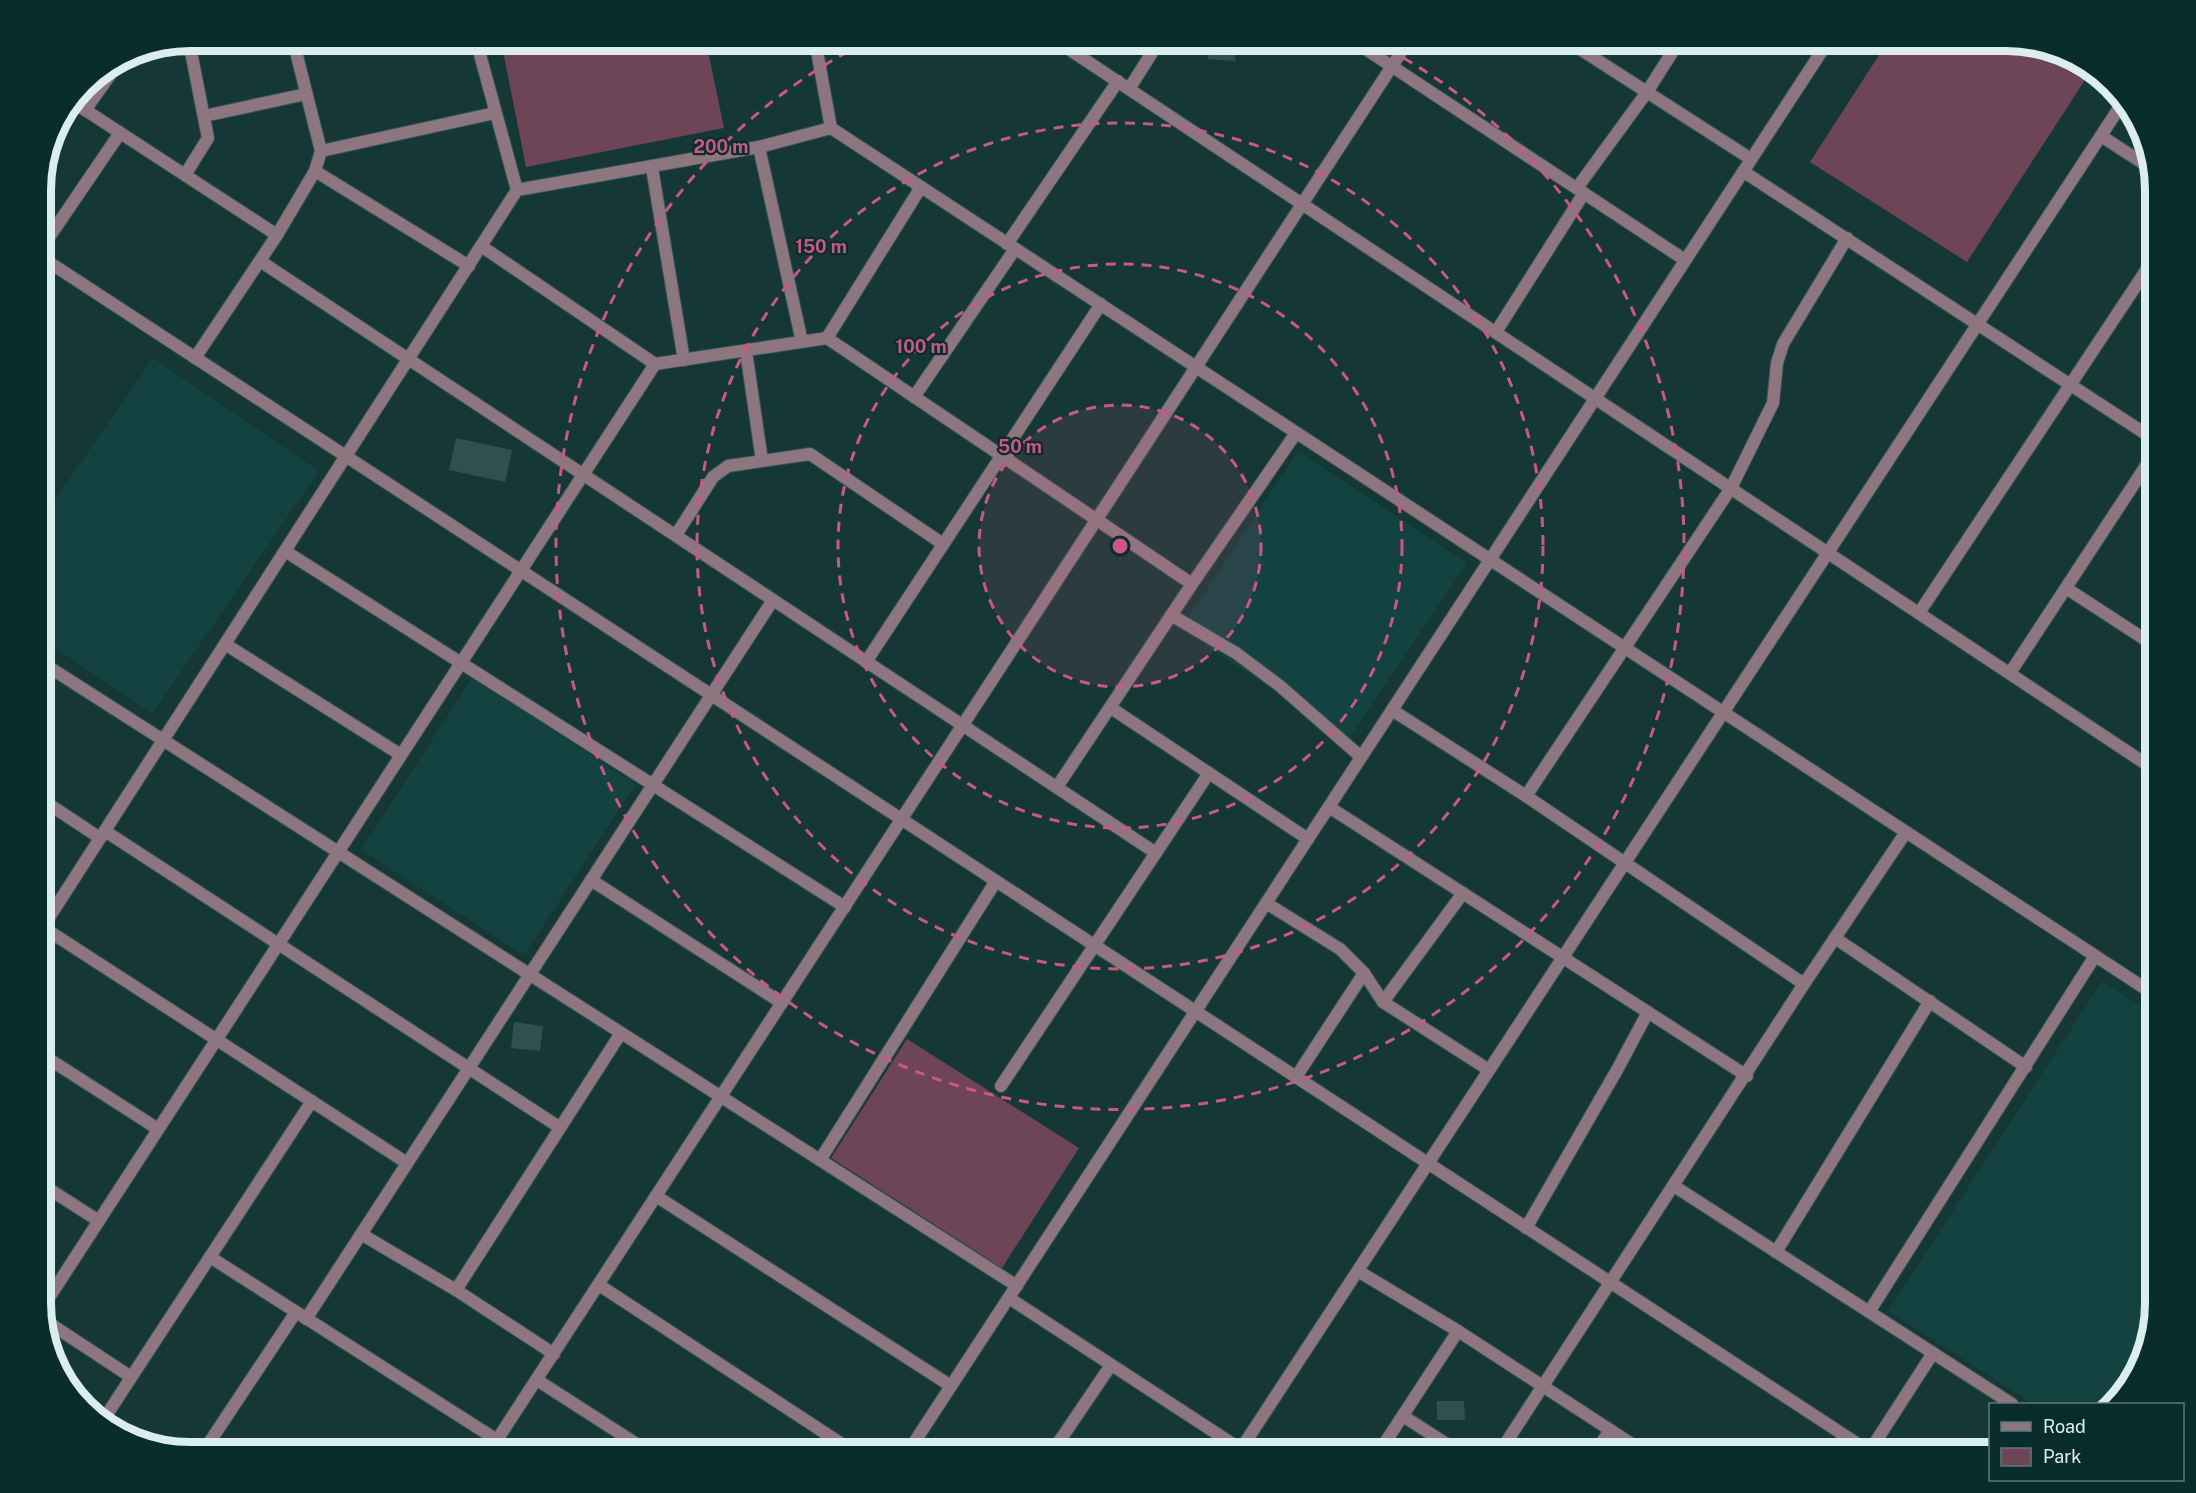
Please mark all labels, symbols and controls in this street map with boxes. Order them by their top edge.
text: 200 m [694,136,748,157]
text: 150 m [795,236,847,257]
text: 100 m [895,336,947,357]
text: 50 m [998,436,1042,457]
centre of rings [1110,536,1130,556]
legend [1989,1403,2184,1481]
text: Road [2043,1416,2086,1437]
text: Park [2043,1446,2081,1467]

